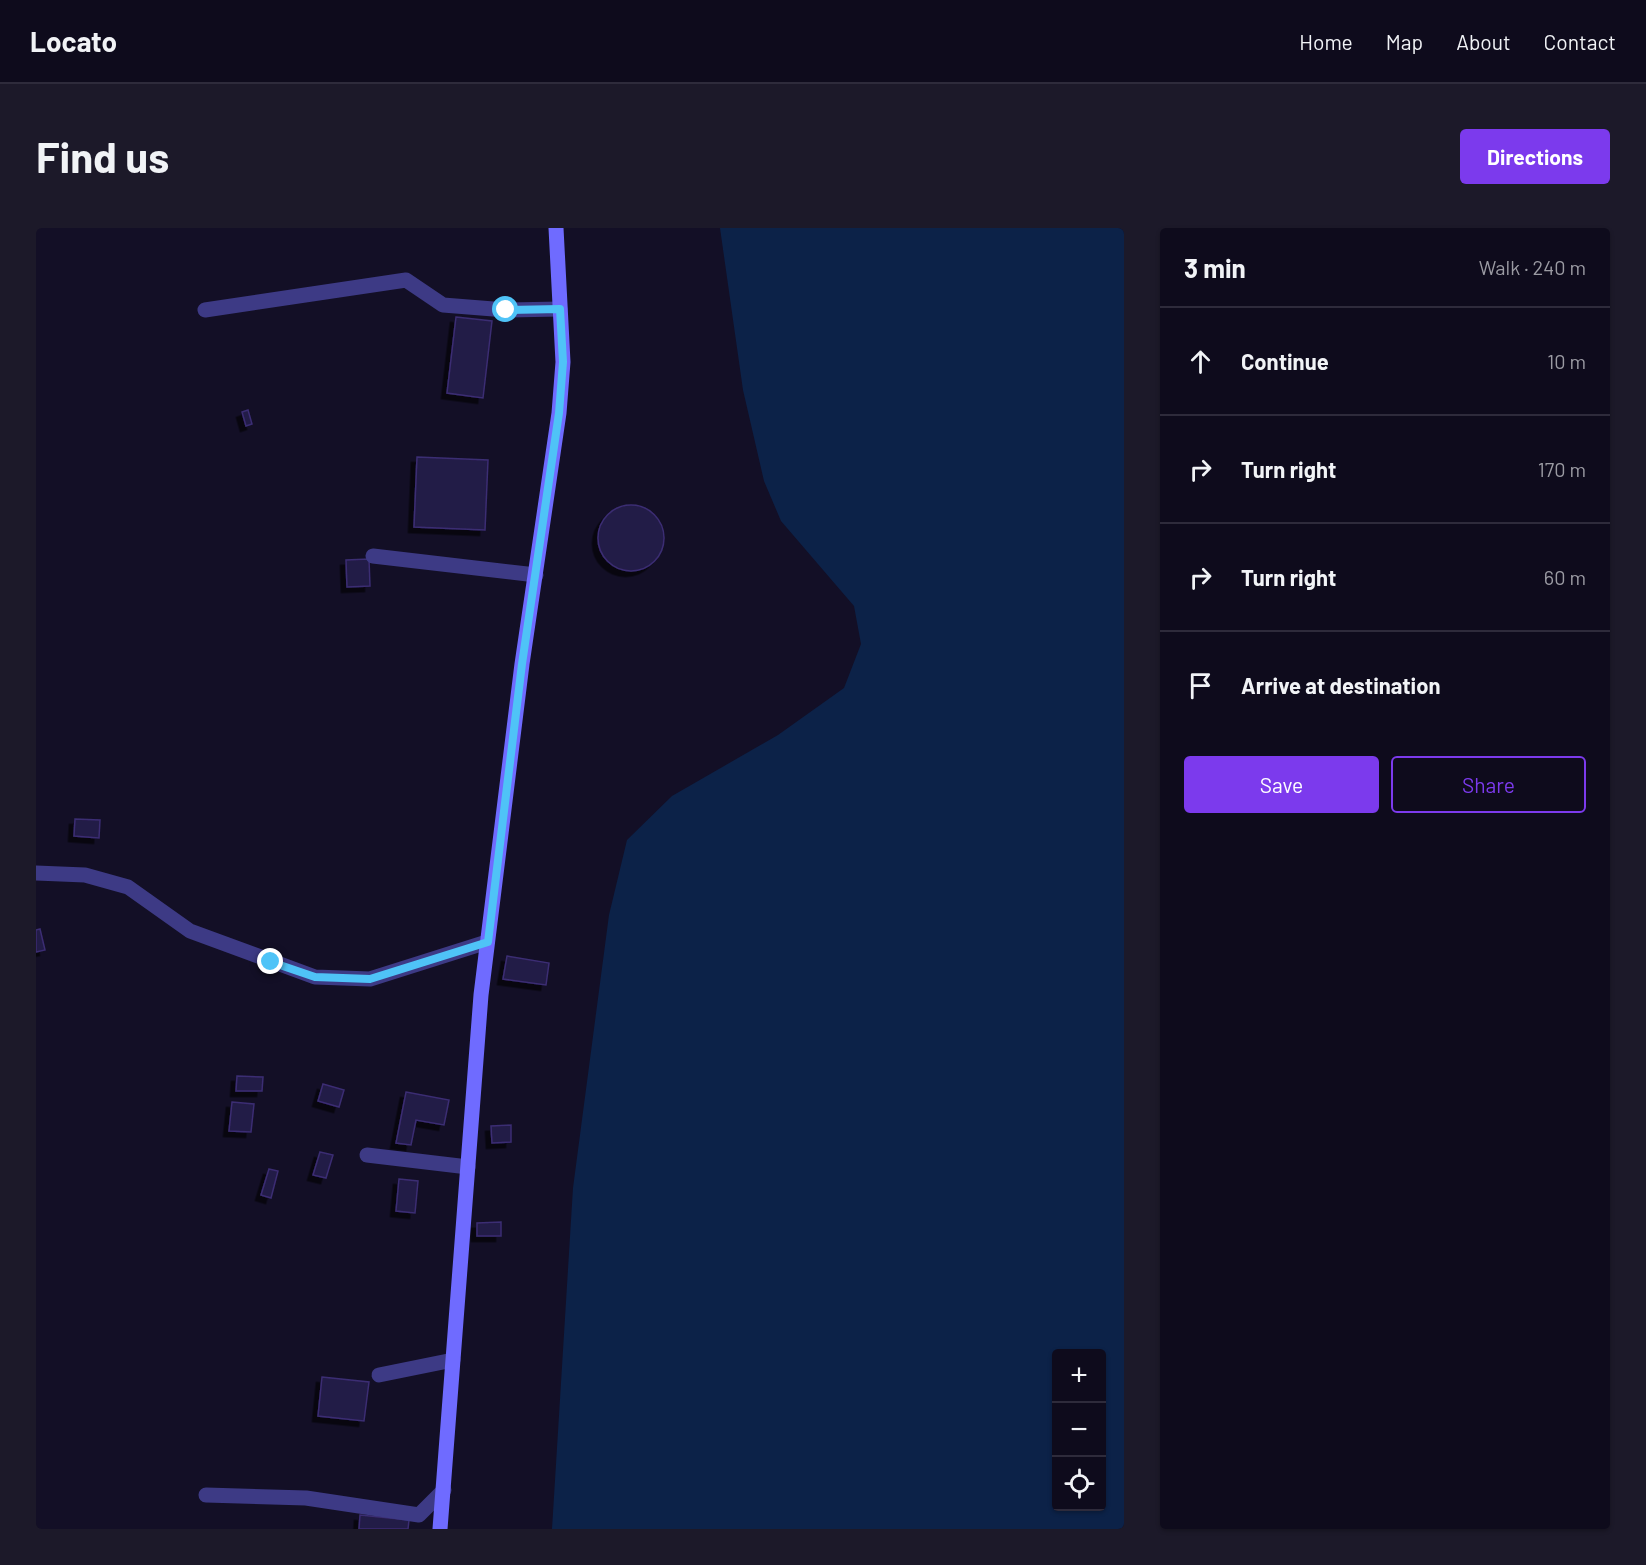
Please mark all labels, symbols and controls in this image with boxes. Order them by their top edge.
text: Locato [30,24,117,58]
text: Home [1299,29,1353,54]
text: Map [1386,29,1423,54]
text: About [1456,29,1511,54]
text: Contact [1544,29,1616,54]
button: Directions [1460,129,1610,184]
text: Find us [36,131,169,181]
text: 3 min [1184,252,1246,283]
text: Walk · 240 m [1479,255,1586,279]
route start [492,296,518,322]
icon: ahead [1184,345,1217,378]
text: Continue [1241,348,1329,374]
text: 10 m [1547,349,1586,373]
icon: right [1184,453,1217,486]
text: Turn right [1241,456,1336,482]
text: 170 m [1538,457,1586,481]
icon: right [1184,561,1217,594]
text: Turn right [1241,564,1336,590]
text: 60 m [1544,565,1586,589]
icon: arrive [1184,669,1217,702]
text: Arrive at destination [1241,672,1440,698]
button: Save [1184,756,1379,813]
button: Share [1391,756,1586,813]
route end [257,948,283,974]
map controls [1052,1349,1106,1511]
button: + [1052,1349,1106,1403]
button: − [1052,1403,1106,1457]
button: locate [1052,1457,1106,1511]

